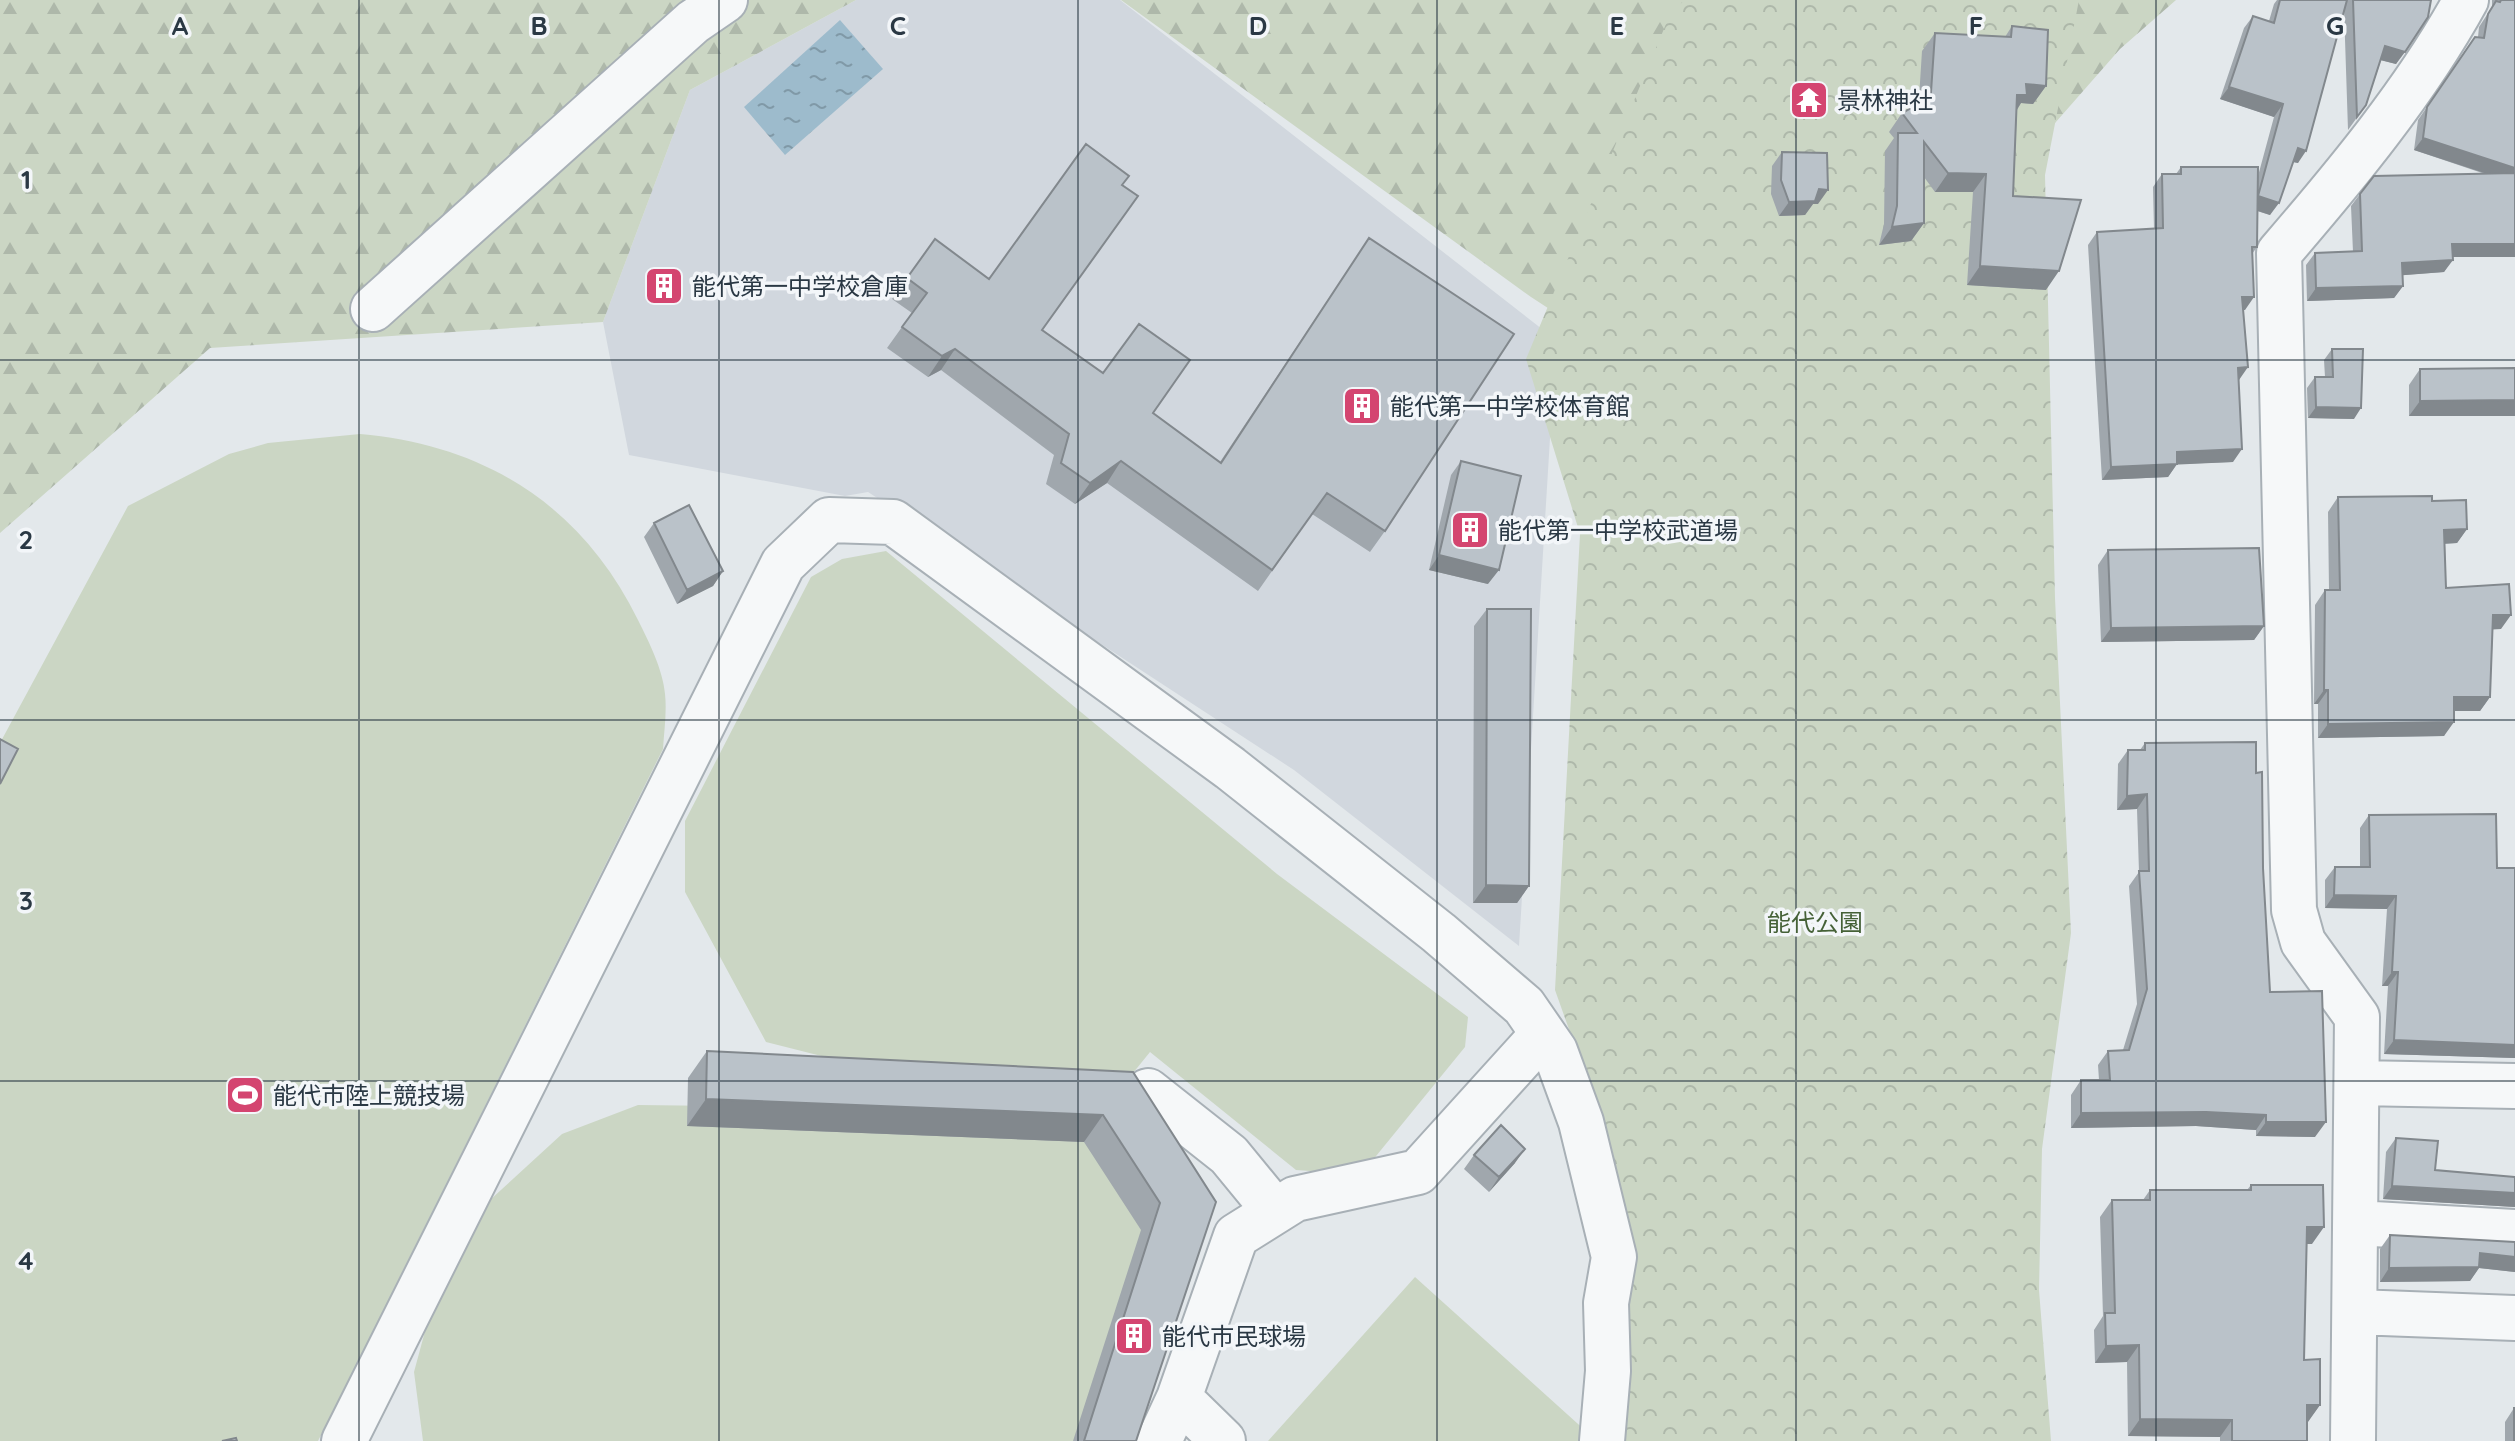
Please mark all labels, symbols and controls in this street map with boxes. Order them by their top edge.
text: A [172,9,189,42]
text: B [530,9,548,42]
text: C [890,9,906,42]
text: D [1249,9,1267,42]
text: E [1610,9,1624,42]
text: F [1969,9,1983,42]
text: G [2326,9,2344,42]
temple icon: 景林神社 [1788,79,1830,121]
place label: 景林神社 [1837,85,1933,115]
text: 1 [21,163,31,196]
building icon: 能代第一中学校倉庫 [643,265,685,307]
place label: 能代第一中学校倉庫 [692,271,908,301]
building icon: 能代第一中学校体育館 [1341,385,1383,427]
place label: 能代第一中学校体育館 [1390,391,1630,421]
building icon: 能代第一中学校武道場 [1449,509,1491,551]
place label: 能代第一中学校武道場 [1498,515,1738,545]
text: 2 [19,523,33,556]
text: 3 [19,884,33,917]
park label: 能代公園 [1767,907,1863,937]
sports icon: 能代市陸上競技場 [224,1074,266,1116]
place label: 能代市陸上競技場 [273,1080,465,1110]
text: 4 [18,1244,34,1277]
building icon: 能代市民球場 [1113,1315,1155,1357]
place label: 能代市民球場 [1162,1321,1306,1351]

